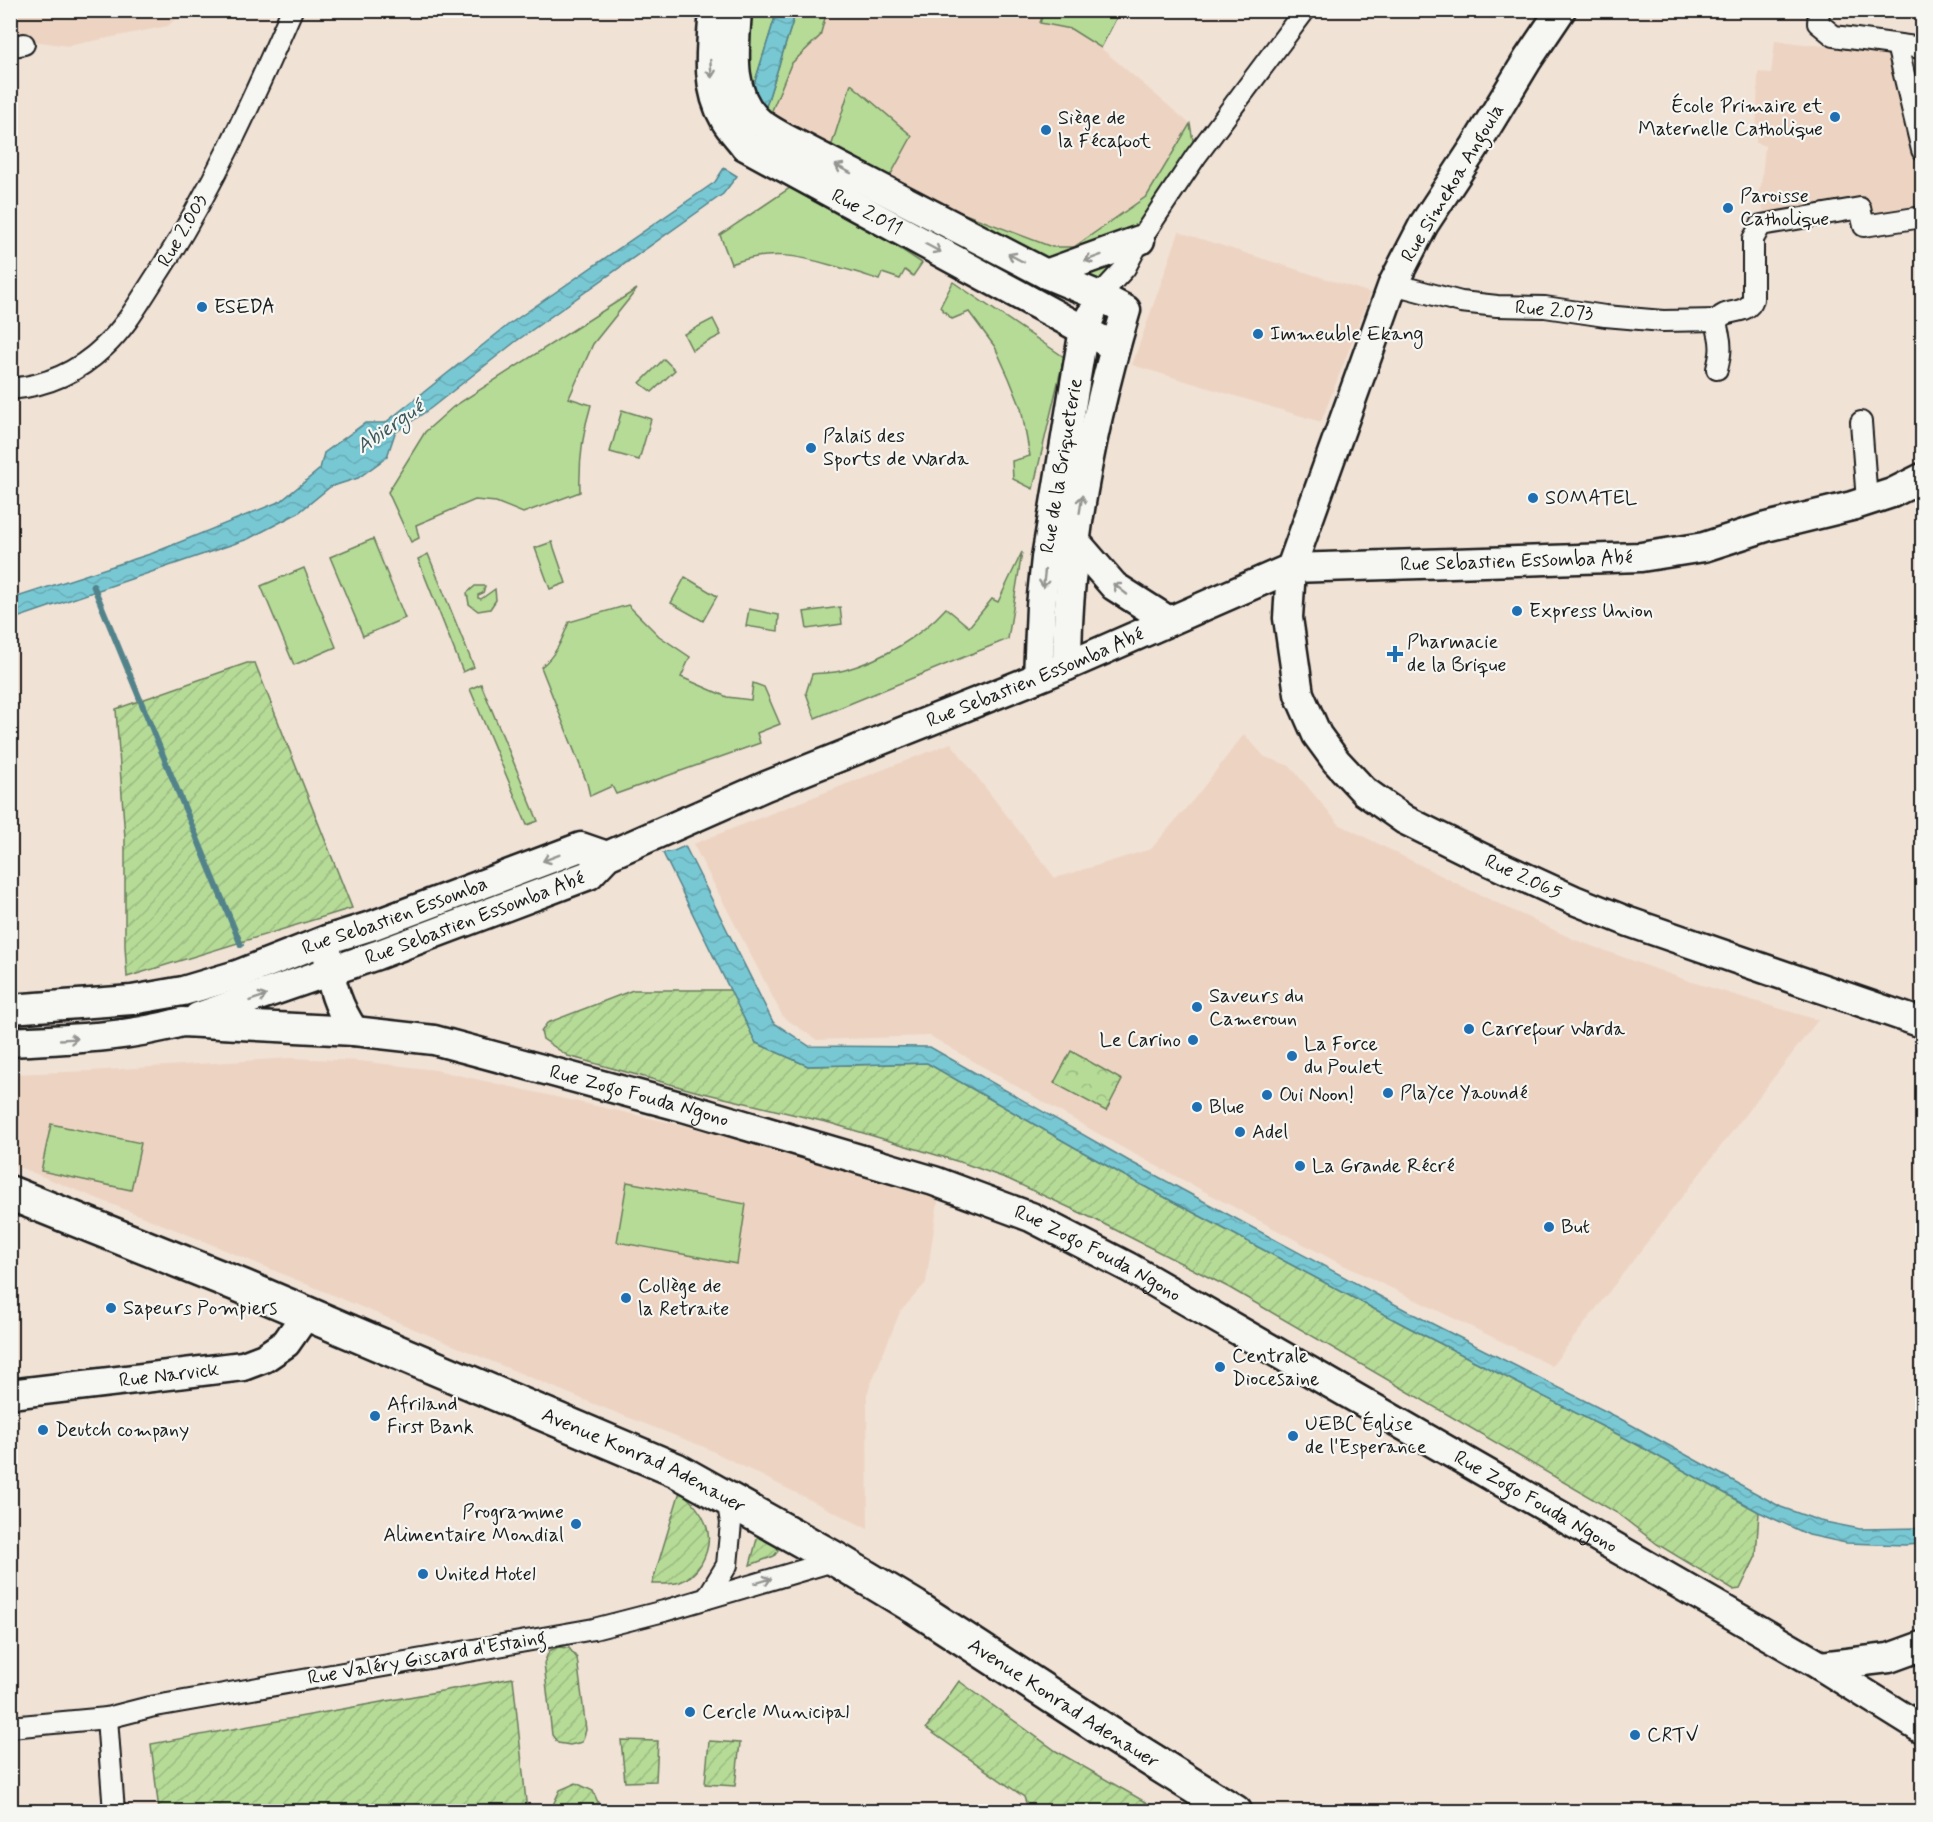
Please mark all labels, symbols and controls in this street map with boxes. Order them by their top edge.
one-way arrow [706,58,717,78]
place label: École Primaire et Maternelle Catholique [1638,93,1823,143]
street label: Rue Simekoa Angoula [1395,99,1513,268]
place label: Siège de la Fécafoot [1058,105,1151,157]
marker: École Primaire et Maternelle Catholique [1828,110,1842,124]
marker: Siège de la Fécafoot [1039,123,1053,137]
one-way arrow [835,162,853,174]
street label: Rue 2.011 [827,182,907,242]
place label: Paroisse Catholique [1740,183,1829,233]
street label: Rue 2.003 [151,190,215,272]
marker: Paroisse Catholique [1721,201,1735,215]
one-way arrow [923,243,941,254]
one-way arrow [1008,252,1026,263]
one-way arrow [1085,253,1103,264]
place label: ESEDA [214,294,275,321]
street label: Rue 2.073 [1514,294,1594,328]
marker: ESEDA [195,300,209,314]
place label: Immeuble Ekang [1270,321,1424,349]
marker: Immeuble Ekang [1251,327,1265,341]
street label: Rue de la Briqueterie [1034,376,1089,555]
water label: Abiergué [351,392,433,462]
place label: Palais des Sports de Warda [823,423,970,473]
marker: Palais des Sports de Warda [804,441,818,455]
place label: SOMATEL [1545,485,1638,512]
marker: SOMATEL [1526,491,1540,505]
one-way arrow [1075,494,1086,514]
street label: Rue Sebastien Essomba Abé [1400,544,1633,578]
one-way arrow [1038,569,1049,589]
one-way arrow [1112,582,1128,595]
place label: Express Union [1529,598,1653,625]
marker: Express Union [1510,604,1524,618]
street label: Rue Sebastien Essomba Abé [922,621,1148,734]
place label: Pharmacie de la Brique [1407,629,1507,679]
marker: Pharmacie de la Brique [1388,647,1402,661]
street label: Rue 2.065 [1480,848,1567,906]
one-way arrow [543,853,561,864]
street label: Rue Sebastien Essomba Abé [361,864,589,972]
street label: Rue Sebastien Essomba [298,870,491,962]
place label: Saveurs du Cameroun [1209,983,1303,1033]
one-way arrow [248,991,266,1002]
marker: Saveurs du Cameroun [1190,1000,1204,1014]
place label: Carrefour Warda [1481,1016,1626,1045]
marker: Carrefour Warda [1462,1022,1476,1036]
place label: Le Carino [1099,1027,1181,1054]
place label: La Force du Poulet [1304,1031,1383,1081]
one-way arrow [58,1033,78,1044]
marker: Le Carino [1186,1033,1200,1047]
marker: La Force du Poulet [1285,1049,1299,1063]
street label: Rue Zogo Fouda Ngono [547,1058,732,1133]
place label: PlaYce Yaoundé [1400,1080,1528,1107]
place label: Oui Noon! [1279,1082,1354,1109]
marker: PlaYce Yaoundé [1381,1086,1395,1100]
marker: Oui Noon! [1260,1088,1274,1102]
place label: Blue [1209,1094,1245,1121]
marker: Blue [1190,1100,1204,1114]
place label: Adel [1252,1119,1288,1146]
marker: Adel [1233,1125,1247,1139]
place label: La Grande Récré [1312,1153,1455,1180]
marker: La Grande Récré [1293,1159,1307,1173]
street label: Rue Zogo Fouda Ngono [1011,1199,1186,1308]
place label: But [1561,1214,1590,1241]
marker: But [1542,1220,1556,1234]
place label: Collège de la Retraite [638,1273,729,1323]
marker: Collège de la Retraite [619,1291,633,1305]
place label: Sapeurs Pompiers [123,1295,277,1322]
marker: Sapeurs Pompiers [104,1301,118,1315]
place label: Centrale Diocesaine [1232,1343,1319,1393]
street label: Rue Narvick [117,1356,220,1394]
marker: Centrale Diocesaine [1213,1360,1227,1374]
place label: Afriland First Bank [387,1391,474,1441]
street label: Avenue Konrad Adenauer [537,1401,751,1520]
marker: Afriland First Bank [368,1409,382,1423]
place label: UEBC Église de l'Esperance [1305,1411,1427,1461]
place label: Deutch company [55,1417,189,1444]
marker: Deutch company [36,1423,50,1437]
marker: UEBC Église de l'Esperance [1286,1429,1300,1443]
street label: Rue Zogo Fouda Ngono [1449,1444,1623,1559]
place label: Programme Alimentaire Mondial [383,1499,564,1549]
marker: Programme Alimentaire Mondial [569,1517,583,1531]
place label: United Hotel [435,1561,536,1588]
marker: United Hotel [416,1567,430,1581]
one-way arrow [753,1574,772,1585]
street label: Rue Valéry Giscard d'Estaing [306,1624,549,1694]
street label: Avenue Konrad Adenauer [963,1632,1164,1775]
place label: Cercle Municipal [702,1699,849,1726]
marker: Cercle Municipal [683,1705,697,1719]
place label: CRTV [1647,1722,1699,1749]
marker: CRTV [1628,1728,1642,1742]

